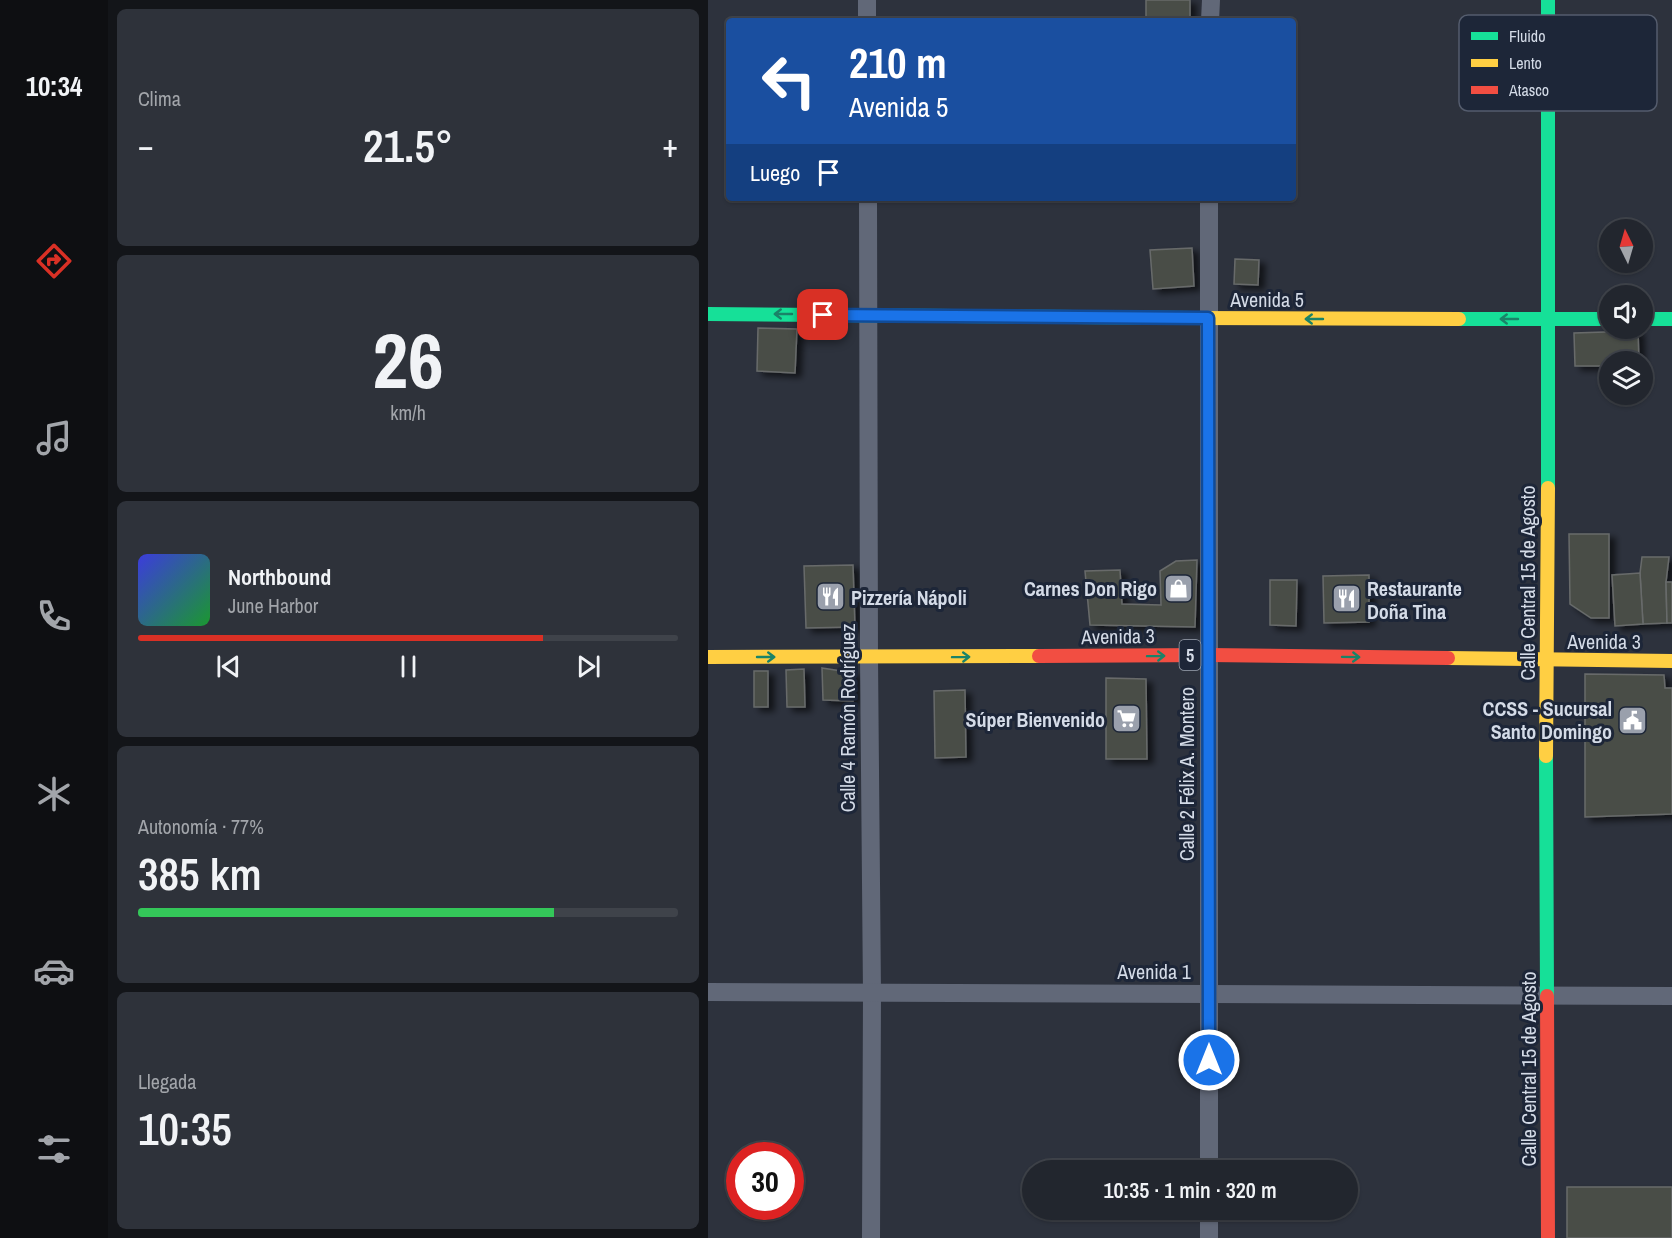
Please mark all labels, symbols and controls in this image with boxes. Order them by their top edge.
legend [1459,15,1657,111]
text: Fluido [1509,25,1545,47]
text: 210 m [849,35,947,91]
icon: left [750,42,828,120]
text: Lento [1509,52,1542,74]
text: 10:34 [26,68,82,104]
text: Atasco [1508,79,1549,101]
text: Clima [138,85,181,112]
text: Avenida 5 [849,89,948,125]
text: 21.5° [363,115,453,176]
text: − [138,123,154,167]
text: + [662,123,678,167]
icon: arrive [812,156,845,189]
text: Luego [750,158,800,188]
north arrow [1599,219,1653,273]
map controls [1599,219,1653,405]
icon: directions [33,240,75,282]
button: sound [1599,285,1653,339]
street label: Avenida 5 [1229,286,1304,313]
pin [797,289,848,340]
icon: arrive [806,298,839,331]
text: 26 [372,307,444,412]
one-way arrow [774,309,794,320]
one-way arrow [1305,313,1325,325]
one-way arrow [1500,313,1520,325]
button: layers [1599,351,1653,405]
text: km/h [390,399,426,426]
icon: music [33,417,75,459]
street label: Calle Central 15 de Agosto [1514,485,1541,681]
text: Northbound [228,562,331,592]
shop icon: Carnes Don Rigo [1162,572,1194,604]
place label: Carnes Don Rigo [1024,575,1157,602]
place label: Restaurante Doña Tina [1367,575,1462,625]
restaurant icon: Pizzería Nápoli [814,581,846,613]
restaurant icon: Restaurante Doña Tina [1330,583,1362,615]
place label: Pizzería Nápoli [851,584,967,611]
text: June Harbor [228,592,318,619]
icon: phone [33,595,75,637]
street label: Avenida 3 [1080,622,1155,650]
street label: Calle 4 Ramón Rodríguez [834,624,861,812]
street label: Avenida 3 [1566,628,1641,655]
road number: 5 [1180,640,1200,670]
icon: previous [212,650,245,683]
icon: pause [392,650,425,683]
icon: next [572,650,605,683]
one-way arrow [1146,650,1166,661]
one-way arrow [756,651,776,663]
one-way arrow [951,651,971,663]
one-way arrow [1341,652,1361,663]
street label: Calle 2 Félix A. Montero [1173,687,1200,861]
place label: CCSS - Sucursal Santo Domingo [1483,695,1612,745]
supermarket icon: Súper Bienvenido [1110,703,1142,735]
public building icon: CCSS - Sucursal Santo Domingo [1617,704,1649,736]
place label: Súper Bienvenido [966,706,1105,733]
icon: climate [33,773,75,815]
text: Autonomía · 77% [138,813,264,840]
text: 385 km [138,843,262,904]
icon: car [33,950,75,992]
street label: Avenida 1 [1116,958,1191,985]
street label: Calle Central 15 de Agosto [1515,971,1542,1167]
position arrow [1177,1028,1241,1092]
text: Llegada [138,1068,196,1095]
text: 10:35 [138,1098,232,1159]
icon: filters [33,1128,75,1170]
speed limit sign: 30 [726,1142,804,1220]
text: 10:35 · 1 min · 320 m [1103,1175,1277,1205]

